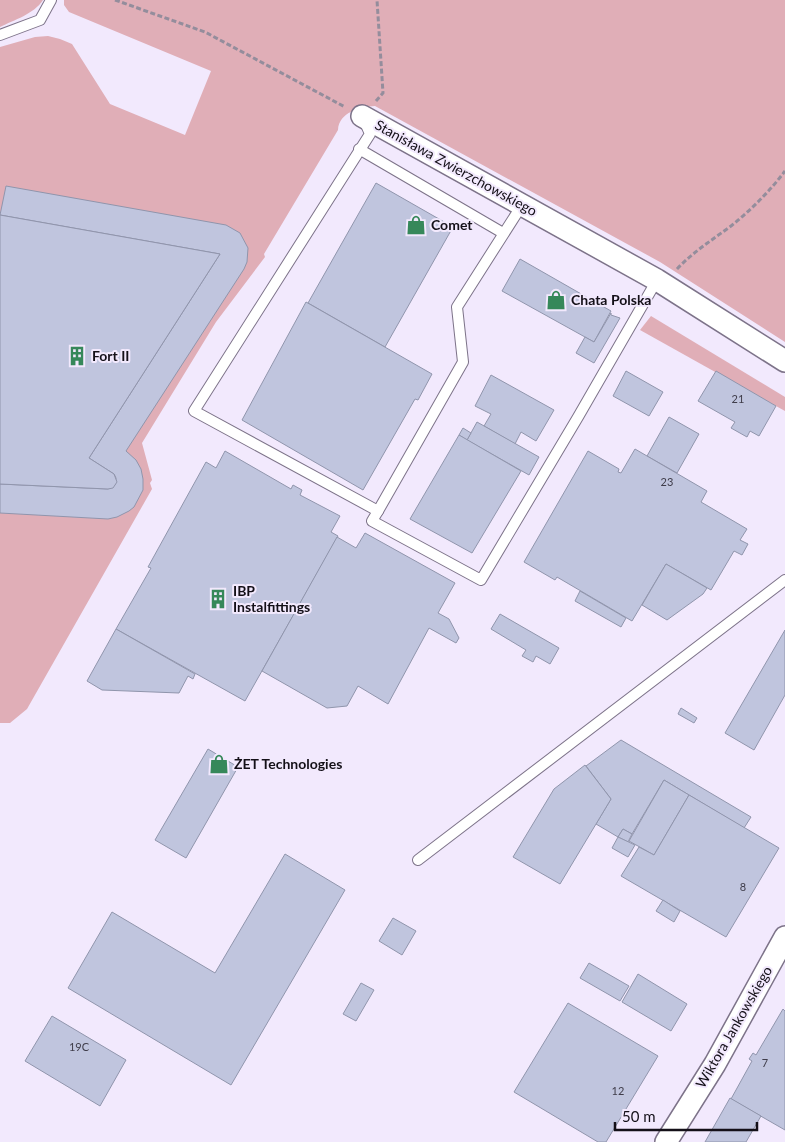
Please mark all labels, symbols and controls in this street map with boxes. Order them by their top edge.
street label: Stanisława Zwierzchowskiego [372,116,540,219]
shop icon: Comet [405,214,427,236]
place label: Comet [431,216,473,233]
shop icon: Chata Polska [545,289,567,311]
place label: Chata Polska [571,291,651,308]
building icon: Fort II [66,345,88,367]
place label: Fort II [92,347,129,364]
house number: 21 [732,392,744,405]
house number: 23 [661,475,673,488]
place label: IBP Instalfittings [233,582,310,615]
building icon: IBP Instalfittings [207,588,229,610]
shop icon: ŻET Technologies [208,753,230,775]
place label: ŻET Technologies [234,755,342,772]
house number: 8 [740,880,746,893]
street label: Wiktora Jankowskiego [692,963,775,1091]
house number: 19C [69,1040,90,1053]
house number: 7 [762,1056,768,1069]
house number: 12 [612,1084,624,1097]
scale bar [615,1100,758,1132]
text: 50 m [622,1107,656,1125]

